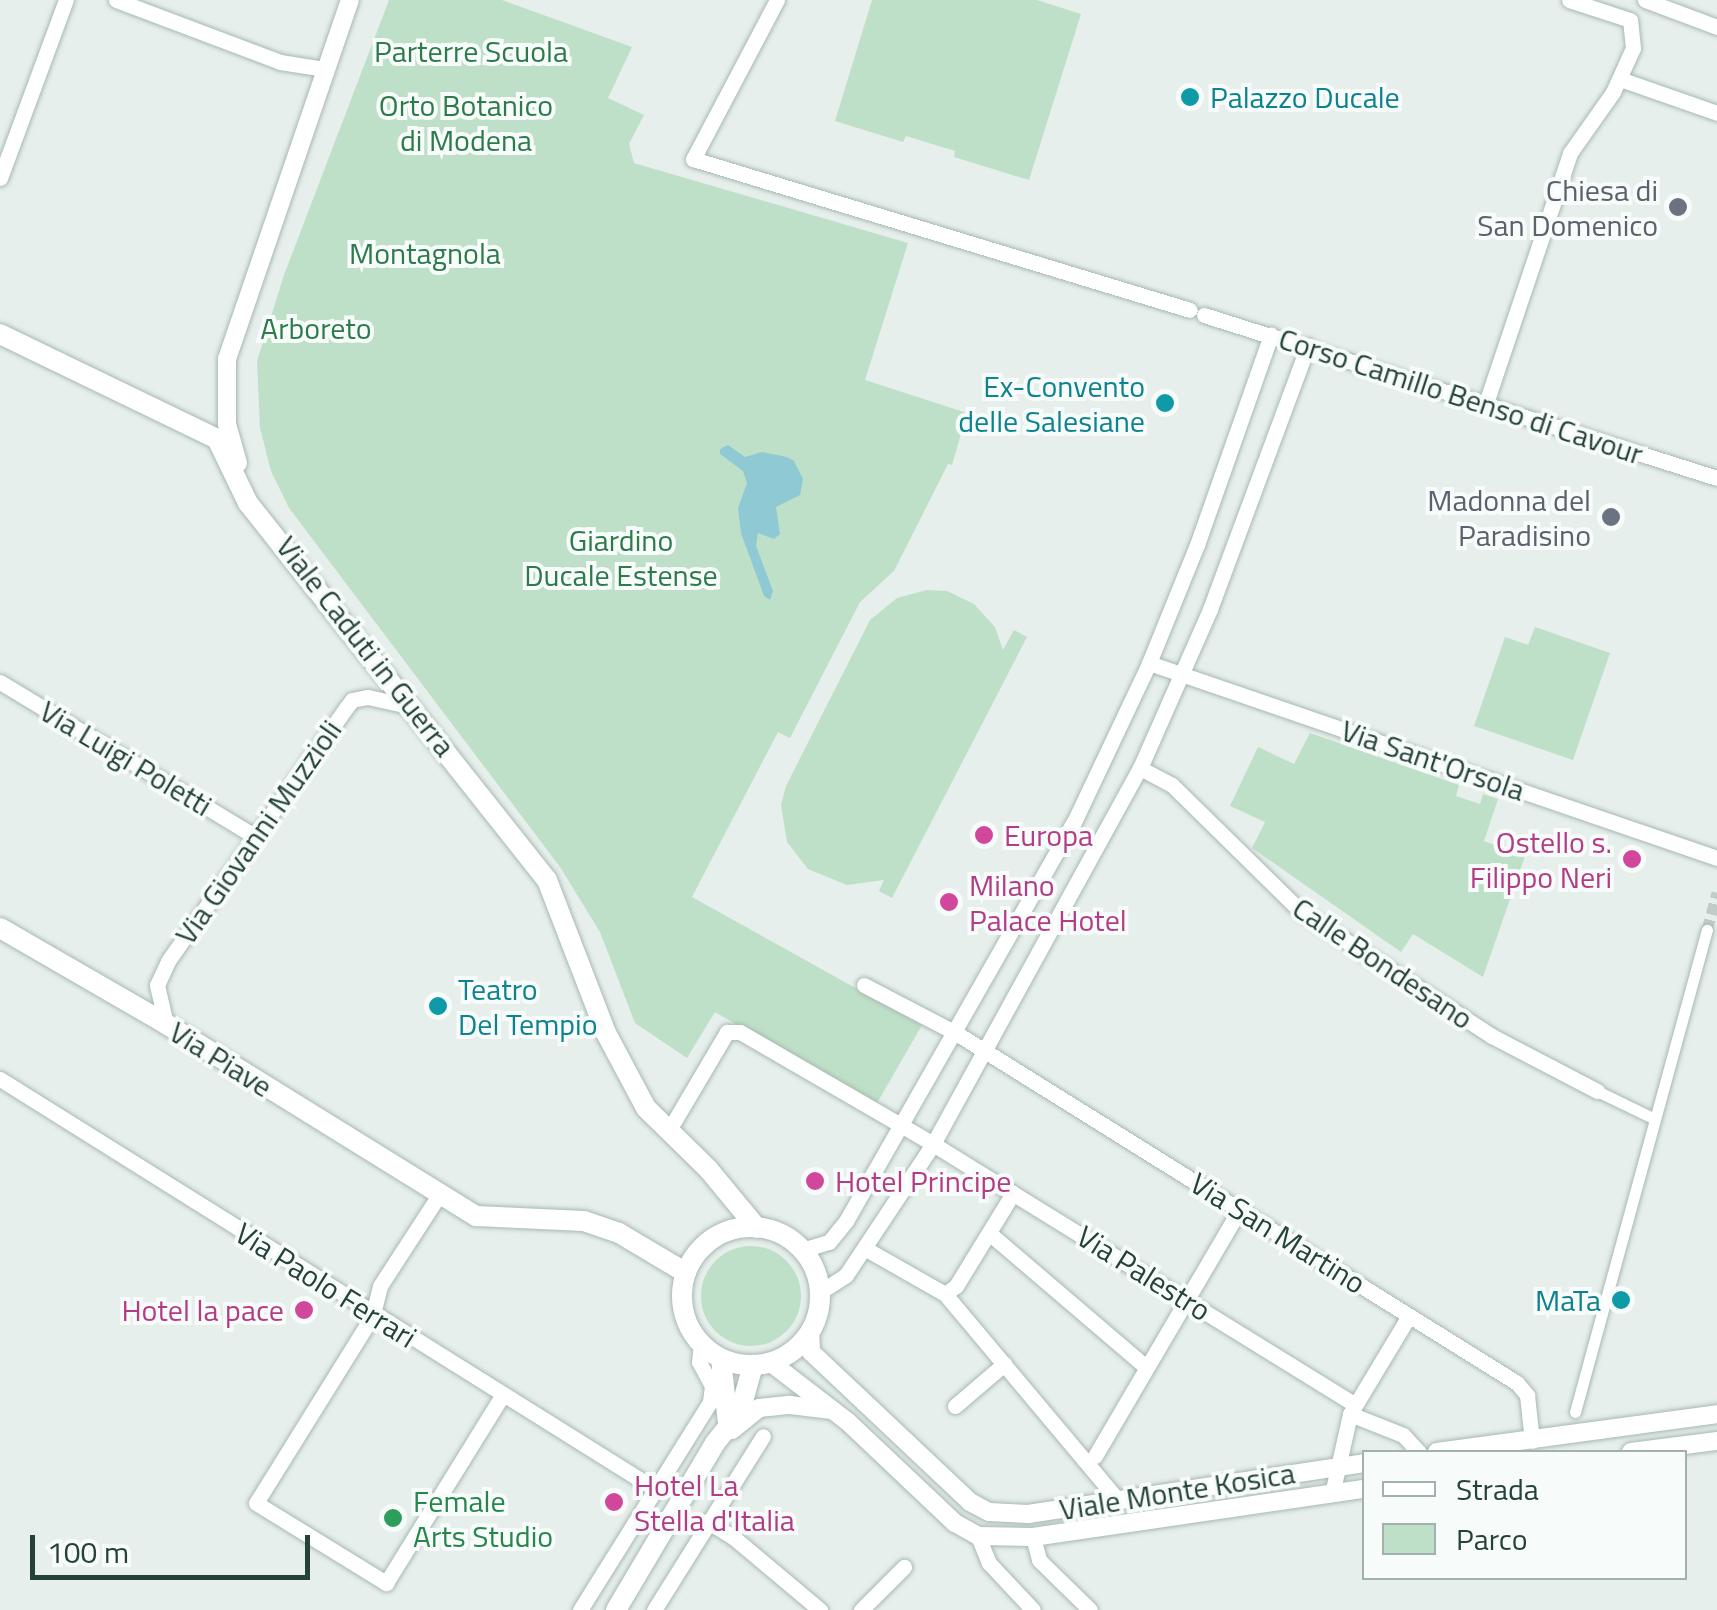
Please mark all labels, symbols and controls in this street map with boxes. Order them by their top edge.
park label: Parterre Scuola [374,33,568,69]
place label: Palazzo Ducale [1210,79,1400,115]
marker: Palazzo Ducale [1179,86,1201,108]
park label: Orto Botanico di Modena [379,87,553,158]
place label: Chiesa di San Domenico [1477,172,1658,242]
marker: Chiesa di San Domenico [1667,196,1689,218]
park label: Montagnola [349,235,501,271]
park label: Arboreto [260,310,372,346]
street label: Corso Camillo Benso di Cavour [1274,320,1648,472]
place label: Ex-Convento delle Salesiane [958,368,1145,438]
marker: Ex-Convento delle Salesiane [1154,392,1176,414]
place label: Madonna del Paradisino [1427,482,1591,552]
marker: Madonna del Paradisino [1600,506,1622,528]
park label: Giardino Ducale Estense [524,522,718,592]
street label: Viale Caduti in Guerra [269,529,463,763]
street label: Via Luigi Poletti [34,693,218,823]
street label: Via Sant'Orsola [1337,712,1529,808]
street label: Via Giovanni Muzzioli [167,713,349,951]
place label: Europa [1004,817,1093,853]
marker: Europa [973,824,995,846]
place label: Ostello s. Filippo Neri [1470,824,1612,894]
marker: Ostello s. Filippo Neri [1621,848,1643,870]
place label: Milano Palace Hotel [969,867,1127,938]
street label: Calle Bondesano [1286,890,1480,1036]
marker: Milano Palace Hotel [938,891,960,913]
place label: Teatro Del Tempio [458,971,598,1042]
marker: Teatro Del Tempio [427,995,449,1017]
street label: Via Piave [163,1013,279,1105]
place label: Hotel Principe [835,1163,1011,1199]
street label: Via San Martino [1184,1165,1372,1301]
marker: Hotel Principe [804,1170,826,1192]
street label: Via Paolo Ferrari [229,1215,423,1355]
street label: Via Palestro [1071,1218,1217,1328]
place label: MaTa [1535,1282,1601,1318]
marker: MaTa [1610,1289,1632,1311]
place label: Hotel la pace [122,1292,284,1328]
marker: Hotel la pace [293,1299,315,1321]
legend [1362,1450,1687,1580]
street label: Viale Monte Kosica [1057,1455,1297,1527]
text: Strada [1456,1466,1539,1512]
place label: Hotel La Stella d'Italia [634,1467,795,1538]
place label: Female Arts Studio [413,1483,553,1554]
marker: Hotel La Stella d'Italia [603,1491,625,1513]
marker: Female Arts Studio [382,1507,404,1529]
scale bar [35,1515,315,1577]
text: Parco [1456,1516,1528,1562]
text: 100 m [47,1529,129,1575]

